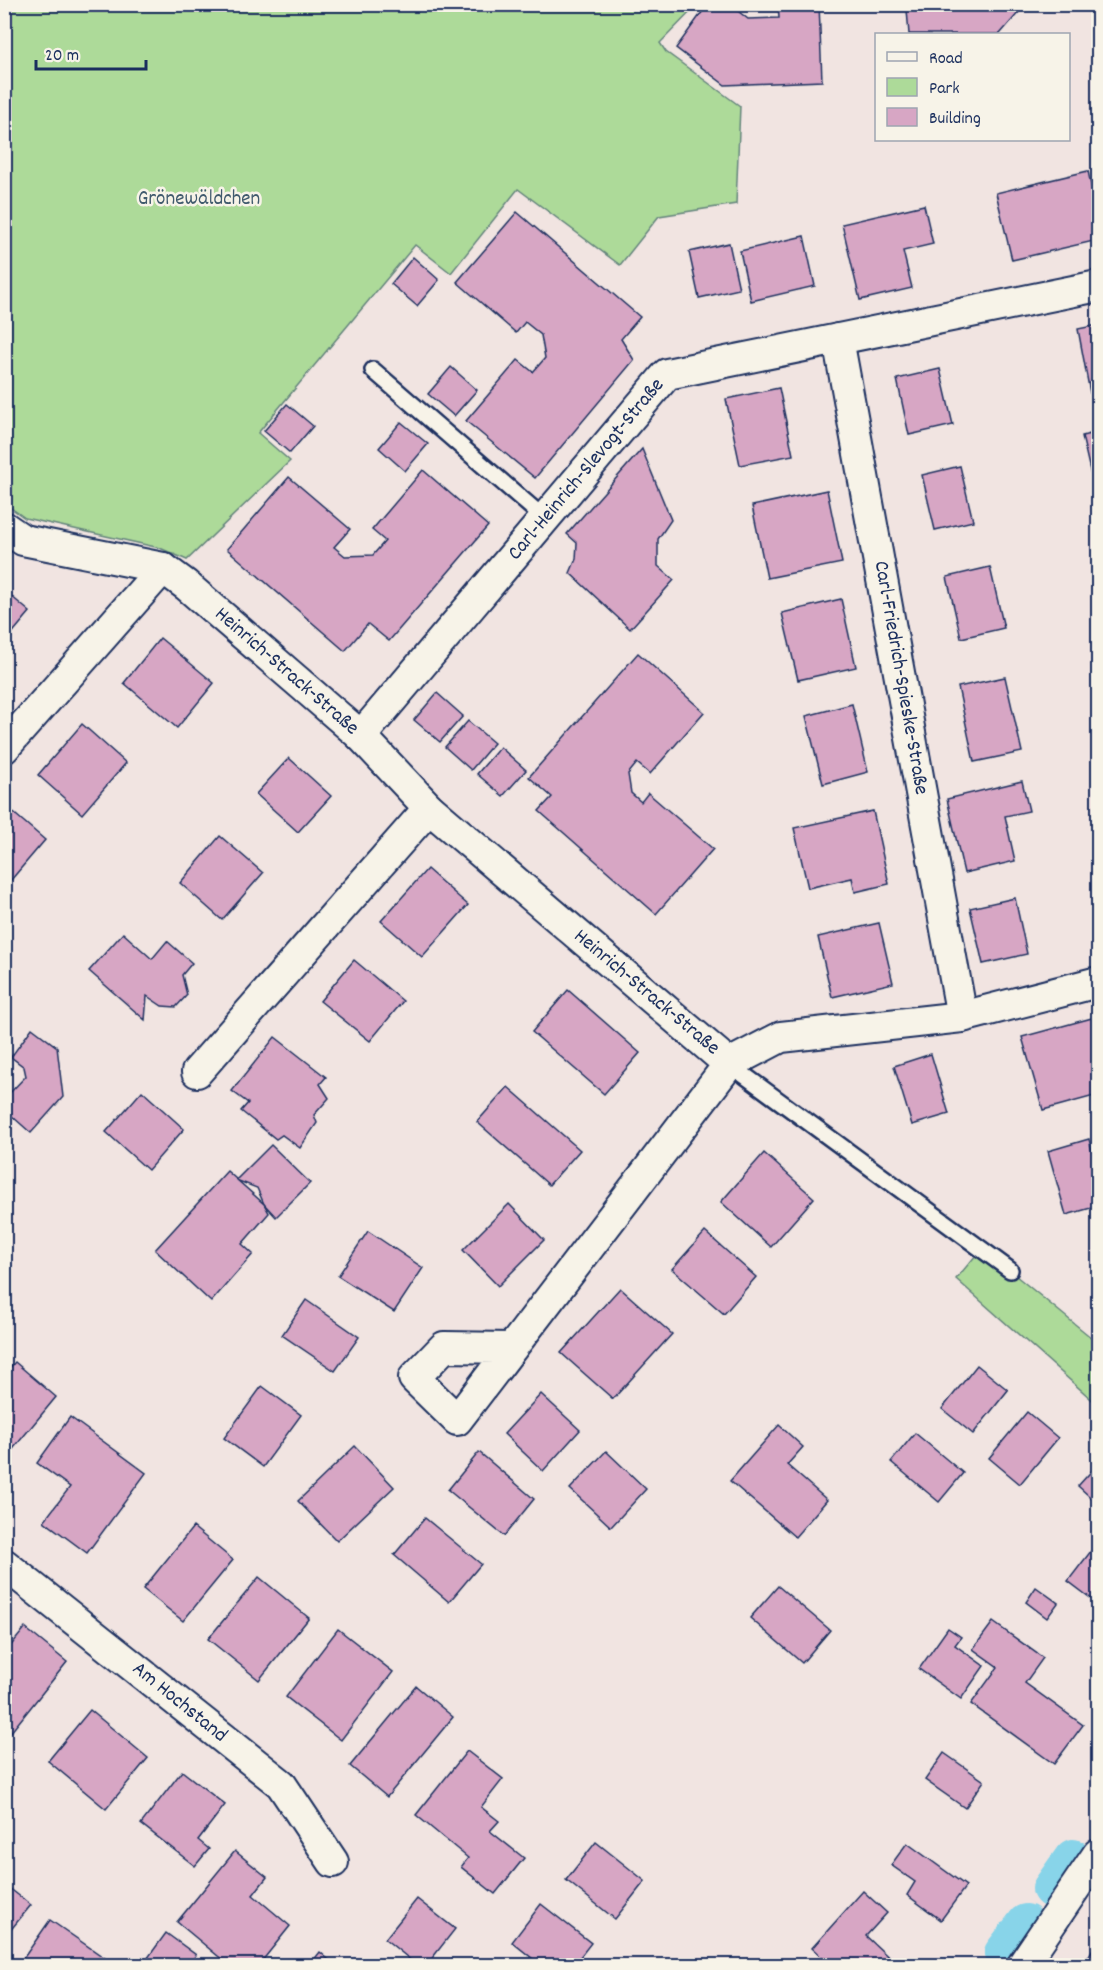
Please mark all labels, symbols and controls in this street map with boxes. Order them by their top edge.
scale bar [36,33,146,71]
legend [875,33,1070,141]
text: 20 m [45,44,79,69]
text: Road [929,47,963,72]
text: Park [929,77,960,102]
text: Building [929,107,981,132]
park label: Grönewäldchen [138,185,260,215]
street label: Carl-Heinrich-Slevogt-Straße [502,372,672,568]
street label: Carl-Friedrich-Spieske-Straße [865,559,935,797]
street label: Heinrich-Strack-Straße [207,601,365,743]
street label: Heinrich-Strack-Straße [566,923,726,1063]
street label: Am Hochstand [125,1655,233,1751]

